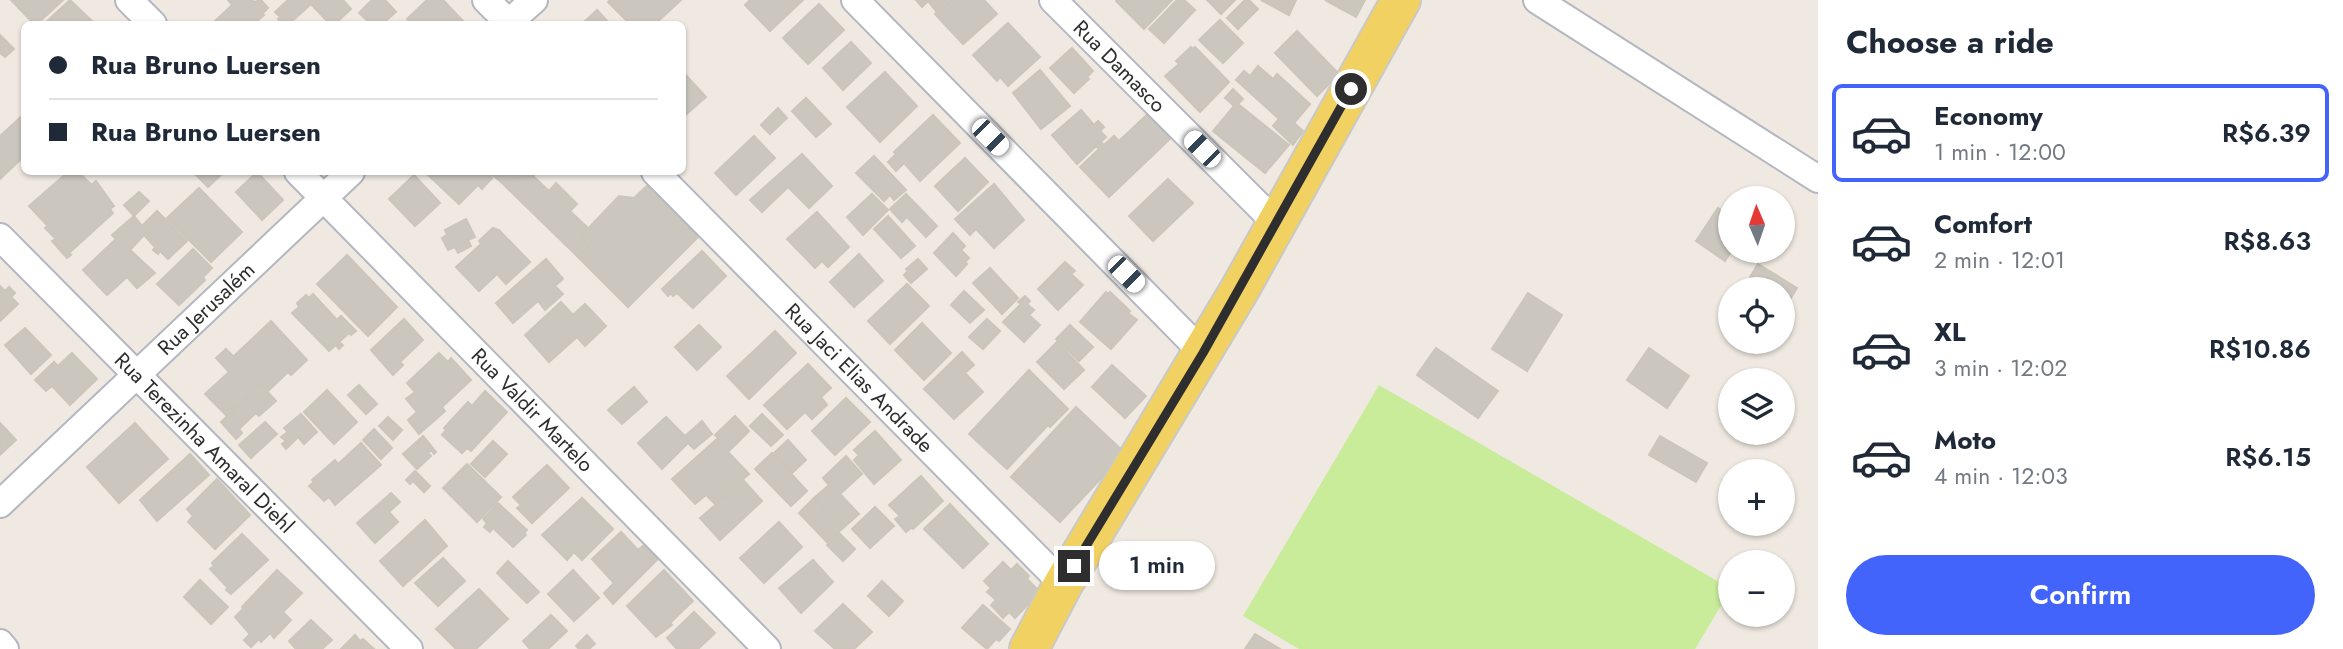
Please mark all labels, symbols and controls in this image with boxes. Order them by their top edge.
street label: Rua Damasco [1066,13,1173,120]
text: Choose a ride [1846,19,2054,65]
text: Rua Bruno Luersen [91,46,321,84]
route start [1335,73,1367,105]
text: Economy [1934,97,2043,135]
icon: car [1850,102,1913,165]
text: Rua Bruno Luersen [91,113,321,151]
text: R$6.39 [2222,114,2311,152]
car [968,115,1013,159]
car [1180,127,1225,171]
text: 1 min · 12:00 [1934,135,2066,169]
north arrow [1718,186,1796,262]
map controls [1718,186,1795,627]
text: Comfort [1934,205,2032,243]
icon: car [1850,210,1913,273]
text: R$8.63 [2223,222,2311,260]
text: 2 min · 12:01 [1934,243,2065,277]
car [1104,252,1149,296]
street label: Rua Jerusalém [151,255,262,362]
button: locate [1718,277,1795,354]
street label: Rua Jaci Elias Andrade [778,296,940,460]
text: XL [1934,313,1966,351]
icon: car [1850,318,1913,381]
text: R$10.86 [2209,330,2311,368]
street label: Rua Valdir Martelo [464,341,600,479]
street label: Rua Terezinha Amaral Diehl [108,346,301,540]
text: 3 min · 12:02 [1934,351,2067,385]
button: layers [1718,368,1795,445]
text: Moto [1934,421,1996,459]
icon: car [1850,426,1913,489]
text: R$6.15 [2225,438,2311,476]
button: + [1718,459,1795,536]
text: 4 min · 12:03 [1934,459,2068,493]
callout: 1 min [1098,542,1214,590]
text: 1 min [1129,548,1185,582]
route end [1058,550,1090,582]
button: − [1718,550,1795,627]
button: Confirm [1846,555,2315,635]

